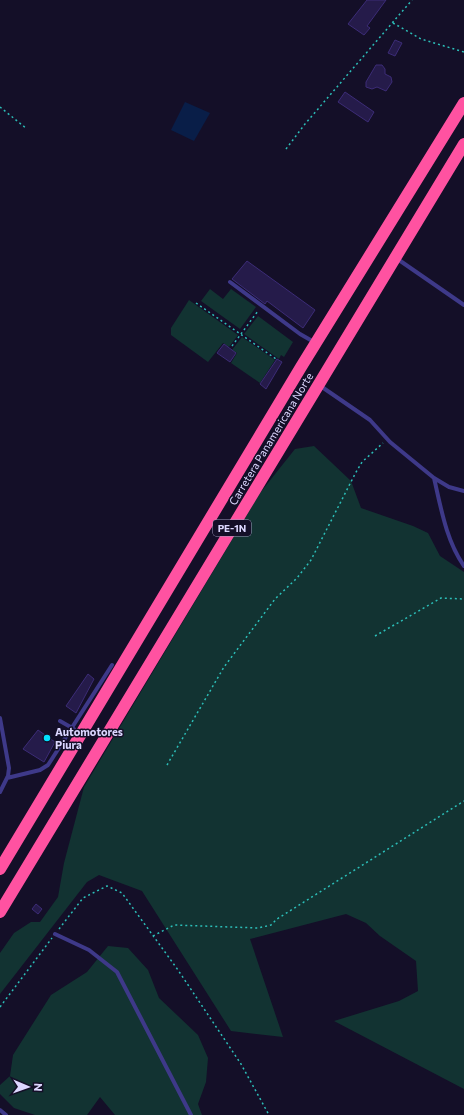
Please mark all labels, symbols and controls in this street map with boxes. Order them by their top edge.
street label: Carretera Panamericana Norte [226,370,315,507]
road number: PE-1N [213,520,251,536]
place label: Automotores Piura [55,725,123,751]
marker: Automotores Piura [42,733,52,743]
north arrow [8,1067,48,1107]
text: N [32,1083,45,1092]

